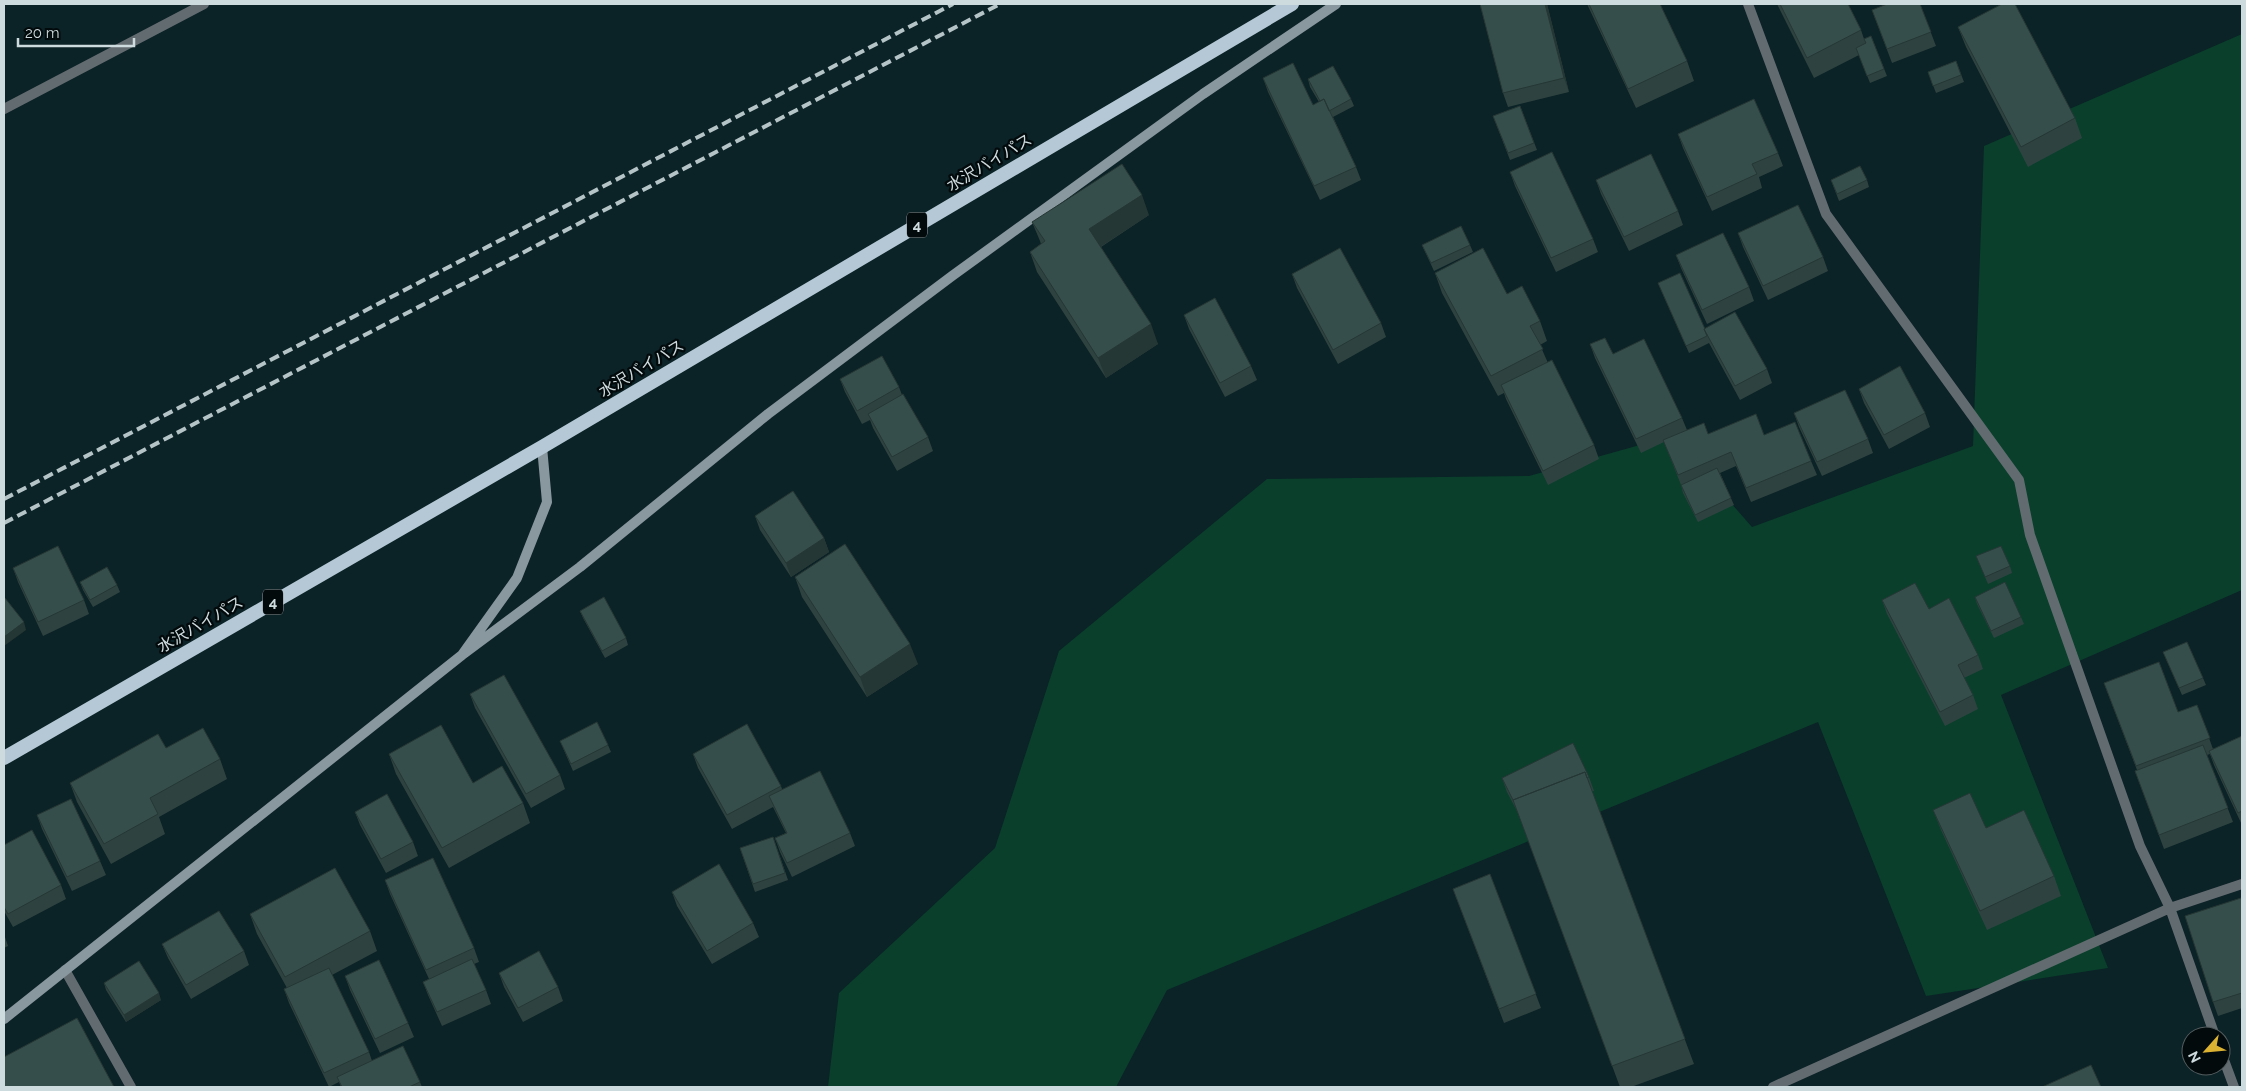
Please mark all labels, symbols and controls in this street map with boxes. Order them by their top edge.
scale bar [18,15,134,47]
text: 20 m [25,24,60,42]
street label: 水沢バイパス [943,130,1035,195]
road number: 4 [907,212,927,238]
street label: 水沢バイパス [595,336,687,401]
road number: 4 [263,590,283,614]
street label: 水沢バイパス [154,592,246,657]
north arrow [2181,1026,2231,1076]
text: N [2185,1049,2204,1065]

